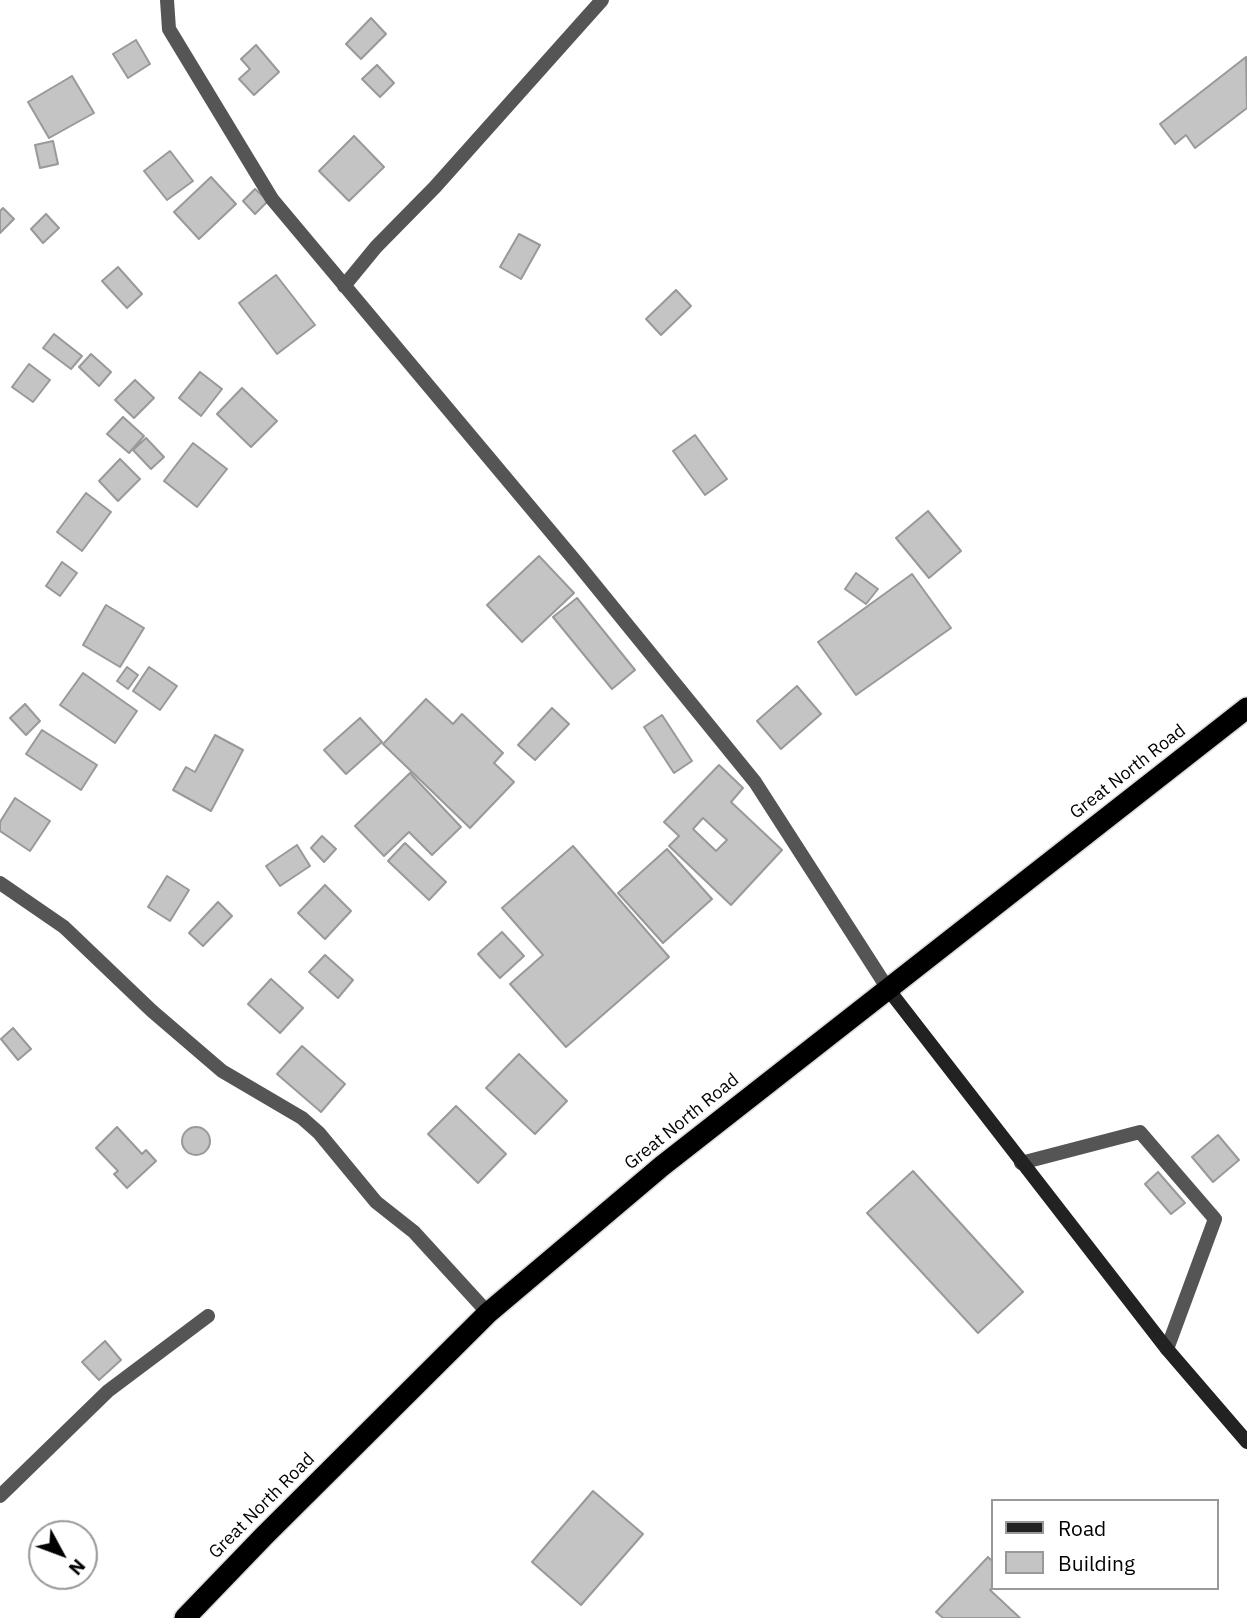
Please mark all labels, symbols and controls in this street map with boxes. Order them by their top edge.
street label: Great North Road [1066,720,1190,824]
street label: Great North Road [621,1069,743,1175]
street label: Great North Road [205,1449,319,1563]
legend [992,1499,1219,1590]
text: Road [1058,1514,1106,1542]
north arrow [28,1520,98,1590]
text: Building [1058,1549,1135,1577]
text: N [64,1554,91,1581]

